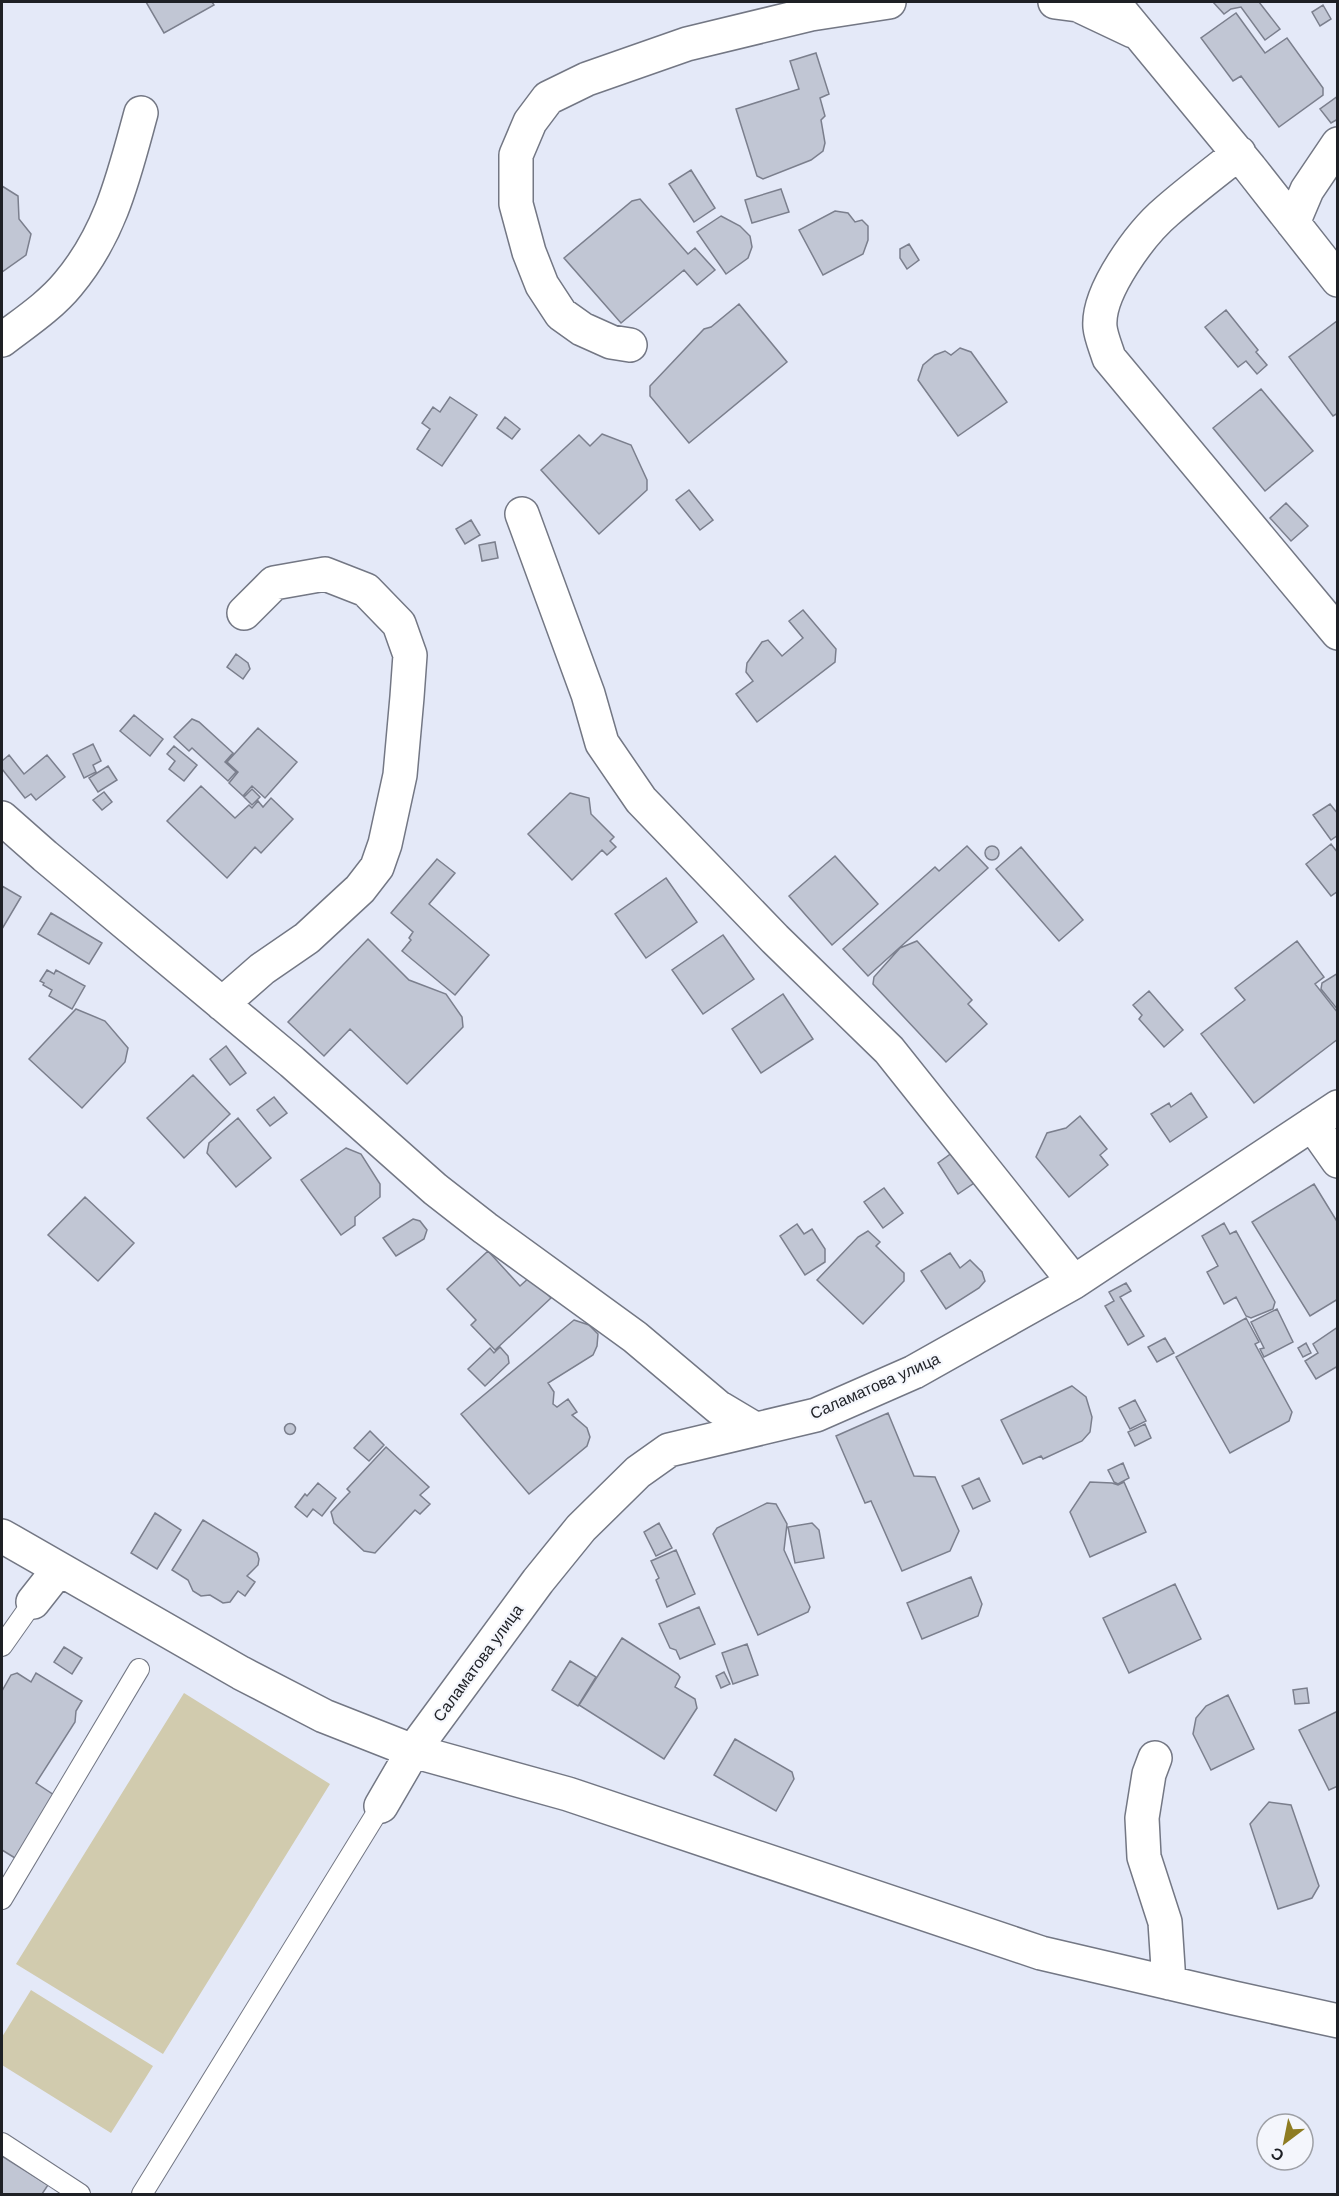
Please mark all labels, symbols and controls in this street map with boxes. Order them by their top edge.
street label: Саламатова улица [808,1350,943,1422]
street label: Саламатова улица [430,1601,526,1725]
north arrow [1255,2112,1315,2172]
text: С [1268,2144,1287,2165]

